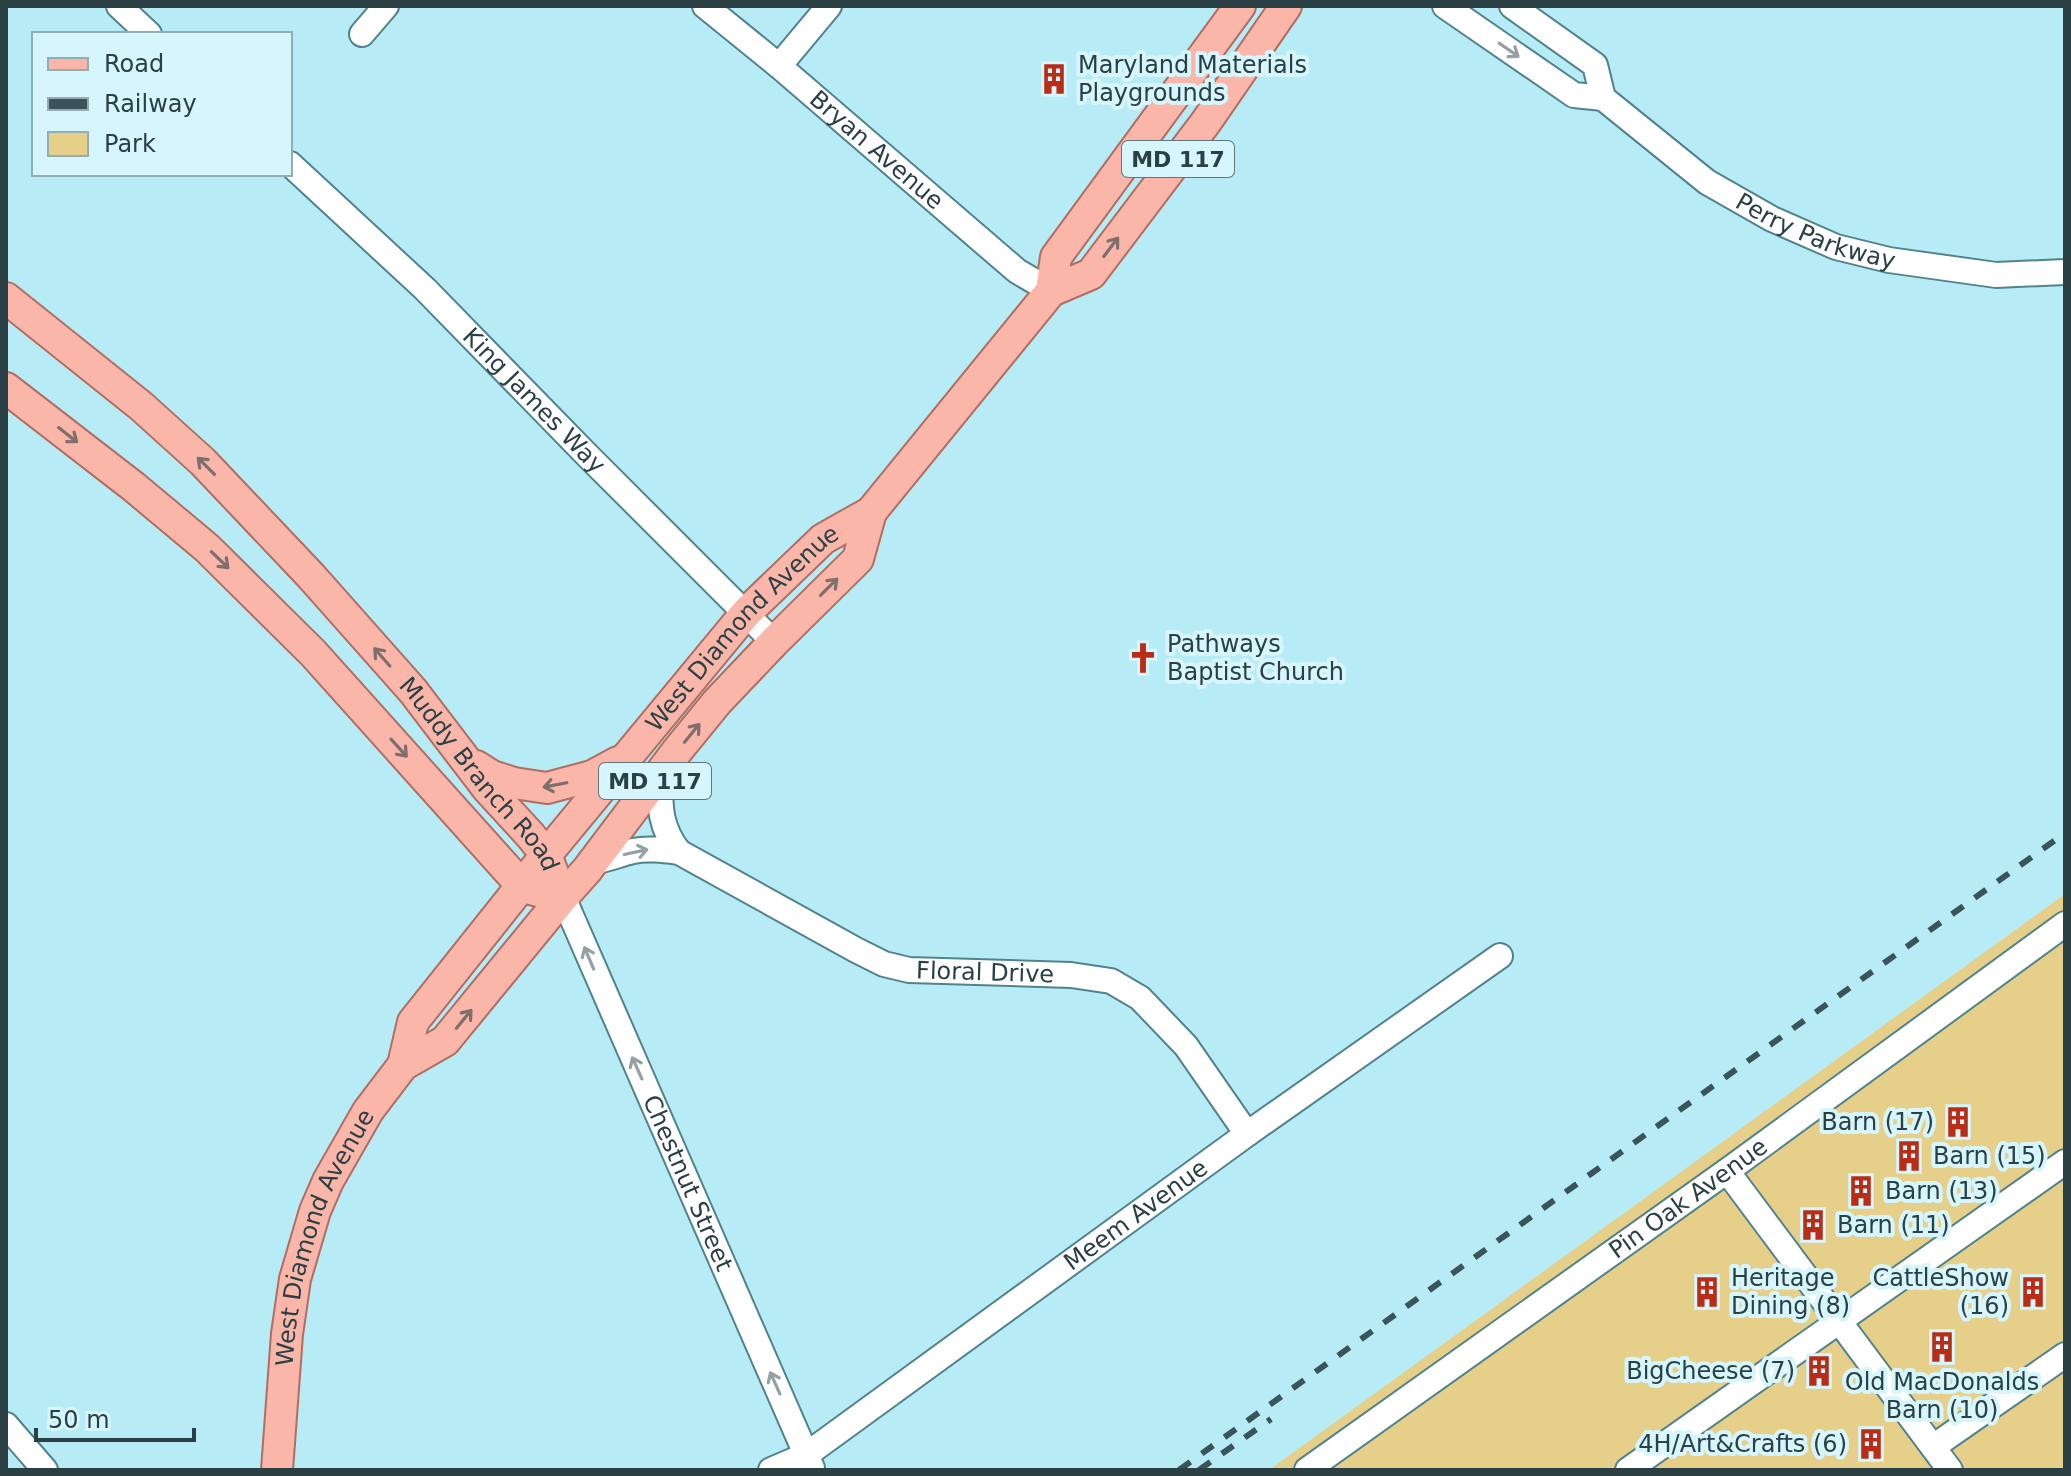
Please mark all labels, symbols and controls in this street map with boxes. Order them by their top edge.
legend [32,32,292,176]
one-way arrow [1497,42,1519,58]
text: Road [104,50,164,78]
place label: Maryland Materials Playgrounds [1078,51,1307,107]
building icon: Maryland Materials Playgrounds [1037,62,1071,96]
street label: Bryan Avenue [804,85,949,215]
text: Railway [104,90,197,118]
text: Park [104,130,156,158]
road number: MD 117 [1122,141,1234,177]
street label: Perry Parkway [1731,187,1898,275]
one-way arrow [1103,236,1120,258]
street label: King James Way [457,322,611,479]
one-way arrow [57,426,78,444]
one-way arrow [197,457,216,476]
street label: West Diamond Avenue [640,519,843,737]
one-way arrow [210,551,230,570]
one-way arrow [819,578,838,597]
place label: Pathways Baptist Church [1167,630,1344,686]
church icon: Pathways Baptist Church [1126,641,1160,675]
one-way arrow [373,647,391,667]
street label: Muddy Branch Road [393,672,565,875]
one-way arrow [683,723,701,743]
one-way arrow [390,738,408,758]
road number: MD 117 [599,763,711,799]
one-way arrow [543,778,569,793]
one-way arrow [623,844,648,859]
one-way arrow [580,946,595,970]
street label: Floral Drive [916,956,1055,988]
one-way arrow [455,1009,473,1030]
one-way arrow [629,1056,644,1080]
street label: Chestnut Street [637,1091,738,1275]
street label: West Diamond Avenue [271,1104,380,1367]
building icon: Barn (17) [1941,1105,1975,1139]
place label: Barn (17) [1821,1108,1934,1136]
street label: Pin Oak Avenue [1604,1132,1773,1264]
building icon: Barn (15) [1892,1139,1926,1173]
place label: Barn (15) [1933,1142,2046,1170]
street label: Meem Avenue [1059,1153,1213,1276]
building icon: Barn (13) [1844,1174,1878,1208]
place label: Barn (13) [1885,1177,1998,1205]
building icon: Barn (11) [1796,1208,1830,1242]
place label: Barn (11) [1837,1211,1950,1239]
place label: Heritage Dining (8) [1731,1264,1850,1320]
place label: CattleShow (16) [1873,1264,2009,1320]
building icon: Heritage Dining (8) [1690,1275,1724,1309]
building icon: CattleShow (16) [2016,1275,2050,1309]
building icon: Old MacDonalds Barn (10) [1925,1330,1959,1364]
building icon: BigCheese (7) [1802,1354,1836,1388]
place label: BigCheese (7) [1626,1357,1795,1385]
place label: Old MacDonalds Barn (10) [1845,1368,2039,1424]
one-way arrow [766,1371,781,1396]
scale bar [36,1392,194,1442]
text: 50 m [48,1406,110,1434]
building icon: 4H/Art&Crafts (6) [1854,1427,1888,1461]
place label: 4H/Art&Crafts (6) [1638,1430,1847,1458]

